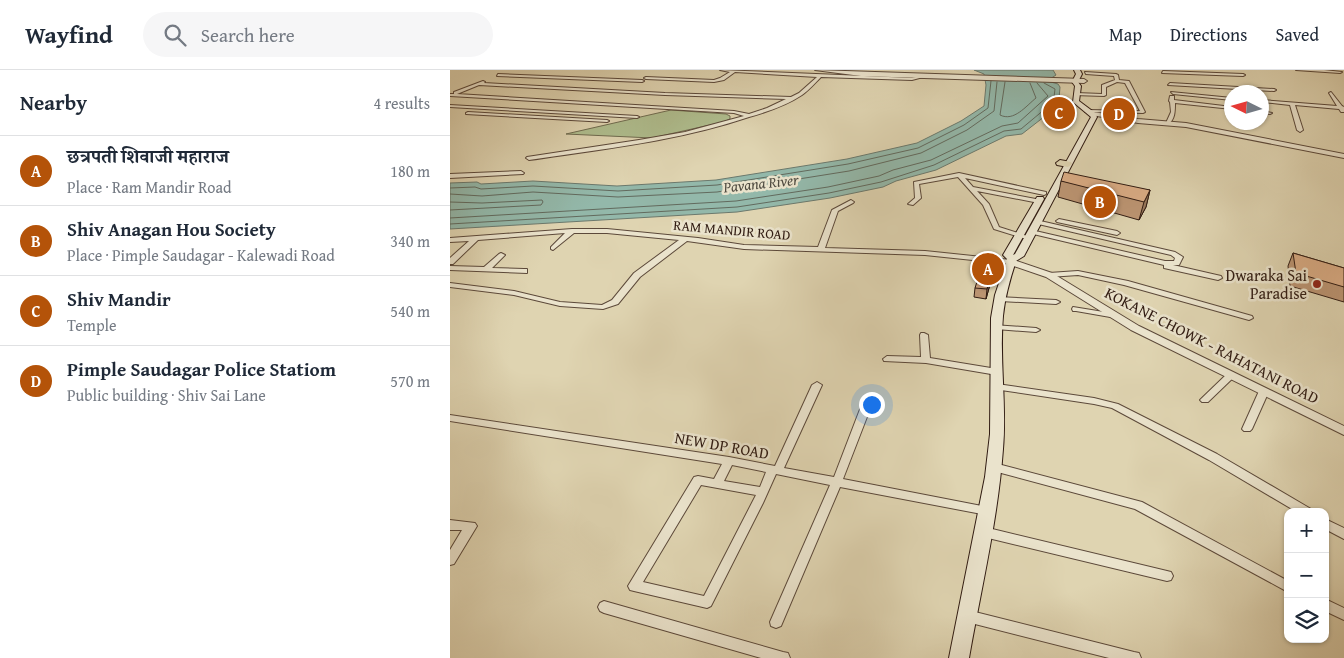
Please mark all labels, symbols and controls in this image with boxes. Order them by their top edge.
search box [143,12,493,57]
text: Wayfind [25,17,113,52]
icon: search [161,21,189,49]
text: Search here [201,21,295,49]
text: Map [1109,21,1142,48]
text: Directions [1170,21,1247,48]
text: Saved [1275,21,1319,48]
north arrow [1224,85,1269,130]
text: Nearby [20,87,87,118]
text: 4 results [373,91,430,115]
pin: C [1043,94,1075,132]
pin: D [1103,95,1135,133]
text: छत्रपती शिवाजी महाराज [67,142,229,170]
text: A [31,159,41,183]
text: 180 m [390,159,430,183]
water label: Pavana River [721,169,800,197]
text: Place · Ram Mandir Road [67,175,232,199]
pin: B [1084,183,1116,221]
text: Shiv Anagan Hou Society [67,215,276,243]
street label: RAM MANDIR ROAD [673,215,791,245]
text: B [31,229,41,253]
text: 340 m [390,229,430,253]
text: Place · Pimple Saudagar - Kalewadi Road [67,243,335,267]
pin: A [972,250,1004,288]
place label: Dwaraka Sai Paradise [1226,263,1308,305]
marker: Dwaraka Sai Paradise [1311,278,1323,290]
street label: KOKANE CHOWK - RAHATANI ROAD [1101,280,1324,410]
text: Shiv Mandir [67,285,171,313]
text: C [31,299,41,323]
text: 540 m [390,299,430,323]
text: Temple [67,313,117,337]
text: Pimple Saudagar Police Statiom [67,355,336,383]
text: D [31,369,41,393]
text: 570 m [390,369,430,393]
text: Public building · Shiv Sai Lane [67,383,266,407]
your location [859,392,885,418]
street label: NEW DP ROAD [673,425,771,465]
map controls [1284,508,1329,643]
button: + [1284,508,1329,553]
button: − [1284,553,1329,598]
button: layers [1284,598,1329,643]

